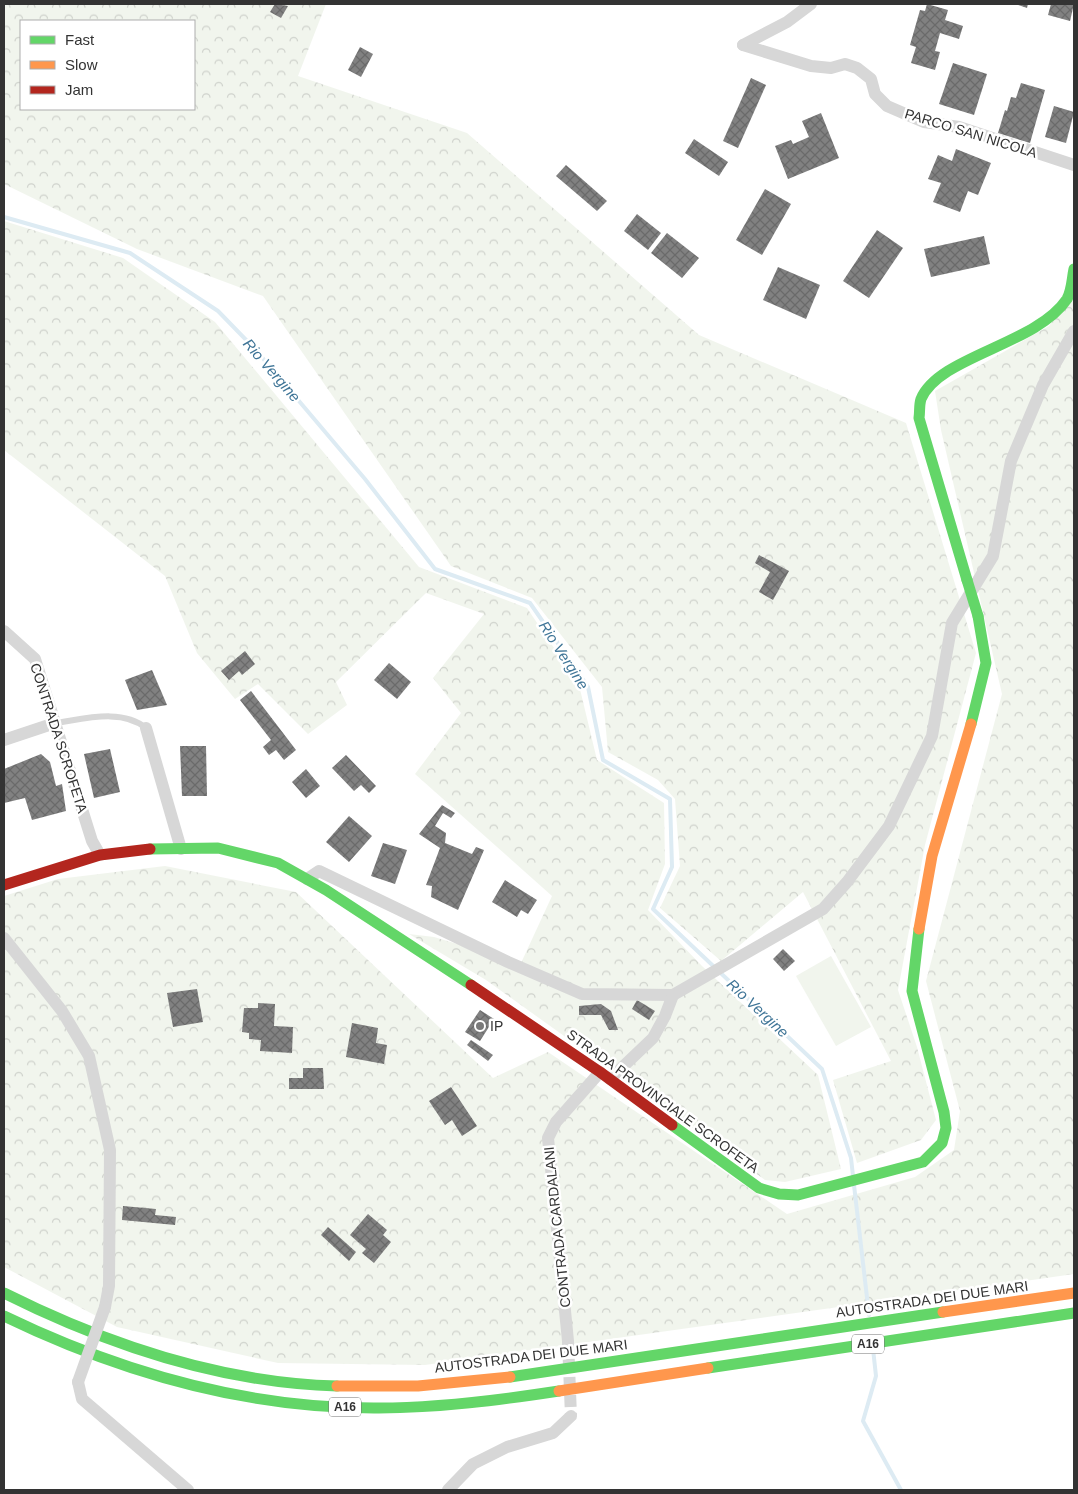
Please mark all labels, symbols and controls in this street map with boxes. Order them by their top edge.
legend [20,20,195,110]
text: Fast [65,31,95,48]
text: Slow [65,56,98,73]
text: Jam [65,81,93,98]
street label: PARCO SAN NICOLA [903,105,1040,161]
water label: Rio Vergine [240,335,304,405]
water label: Rio Vergine [536,618,592,692]
street label: CONTRADA SCROFETA [27,661,91,816]
water label: Rio Vergine [724,975,792,1041]
place label: IP [490,1018,503,1034]
marker: IP [474,1020,486,1032]
street label: STRADA PROVINCIALE SCROFETA [564,1026,763,1176]
street label: CONTRADA CARDALANI [541,1146,573,1308]
street label: AUTOSTRADA DEI DUE MARI [835,1278,1029,1320]
road number: A16 [852,1335,884,1354]
street label: AUTOSTRADA DEI DUE MARI [434,1336,628,1376]
road number: A16 [329,1398,361,1416]

